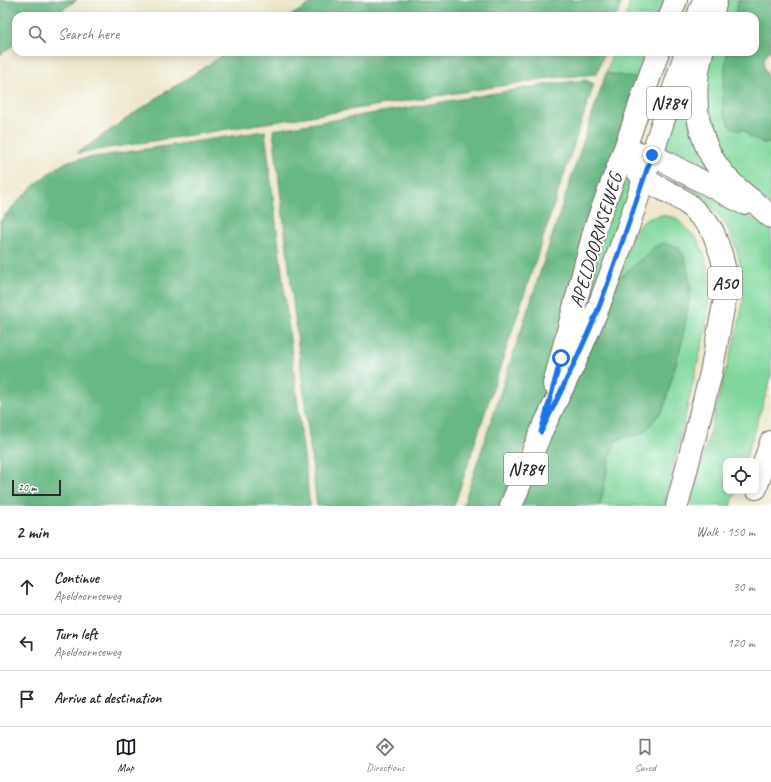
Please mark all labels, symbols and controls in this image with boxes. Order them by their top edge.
search box [12,12,759,56]
icon: search [26,23,48,45]
text: Search here [58,25,119,44]
road number: N784 [647,87,691,119]
route end [643,146,661,164]
street label: APELDOORNSEWEG [564,169,628,310]
road number: A50 [708,267,742,299]
route start [552,349,570,367]
road number: N784 [504,453,548,485]
map controls [723,458,759,494]
button: locate [723,458,759,494]
scale bar [12,478,61,497]
text: 20 m [18,480,37,494]
text: 2 min [16,522,49,543]
text: Walk · 150 m [696,524,755,540]
text: Continue [54,569,99,588]
icon: ahead [16,576,38,598]
text: 30 m [733,579,755,595]
text: Apeldoornseweg [54,588,121,604]
text: Turn left [54,625,97,644]
icon: left [16,632,38,654]
text: 120 m [727,635,755,651]
text: Apeldoornseweg [54,644,121,660]
icon: arrive [16,688,38,710]
text: Arrive at destination [54,689,161,708]
tab: Map [115,736,137,774]
tab: Directions [366,736,405,774]
tab: Saved [634,736,656,774]

